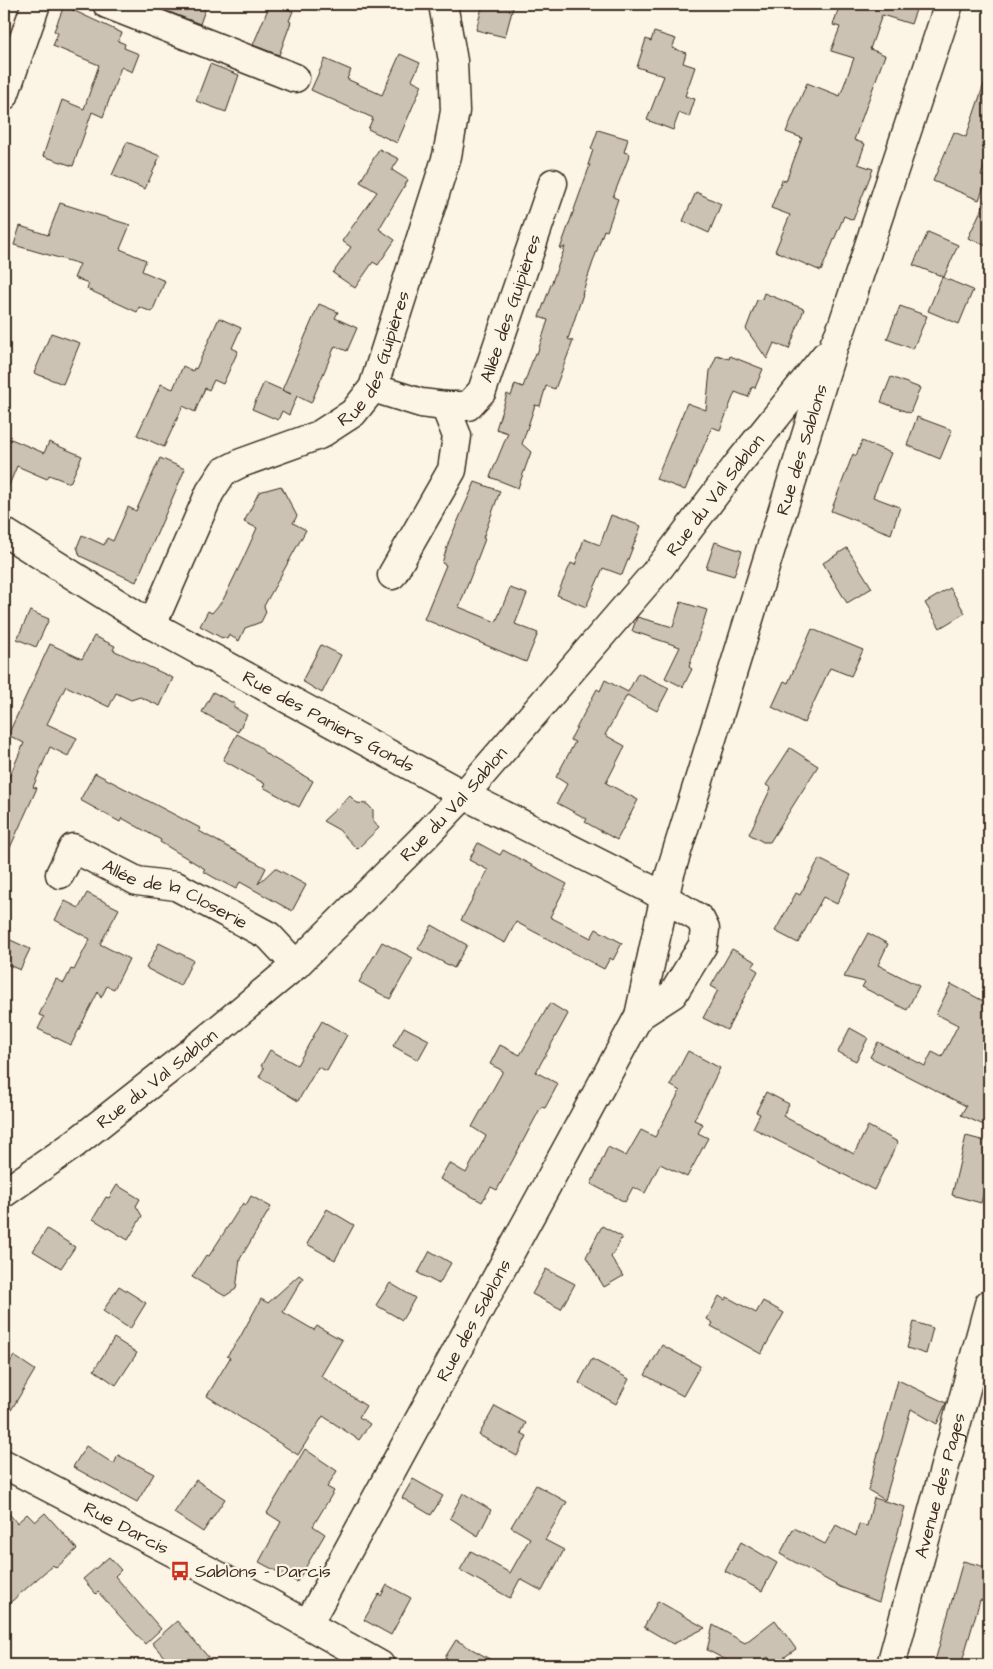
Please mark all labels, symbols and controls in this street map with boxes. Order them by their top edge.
street label: Allée des Guipières [473,231,547,385]
street label: Rue des Guipières [332,288,416,432]
street label: Rue des Sablons [769,381,834,518]
street label: Rue du Val Sablon [660,429,770,561]
street label: Rue des Paniers Gonds [238,664,419,778]
street label: Rue du Val Sablon [394,741,513,867]
street label: Allée de la Closerie [98,853,252,935]
street label: Rue du Val Sablon [91,1023,223,1134]
street label: Rue des Sablons [430,1254,517,1386]
street label: Avenue des Pages [908,1410,971,1561]
street label: Rue Darcis [79,1495,173,1560]
place label: Sablons - Darcis [195,1559,331,1584]
bus stop icon: Sablons - Darcis [169,1560,191,1582]

